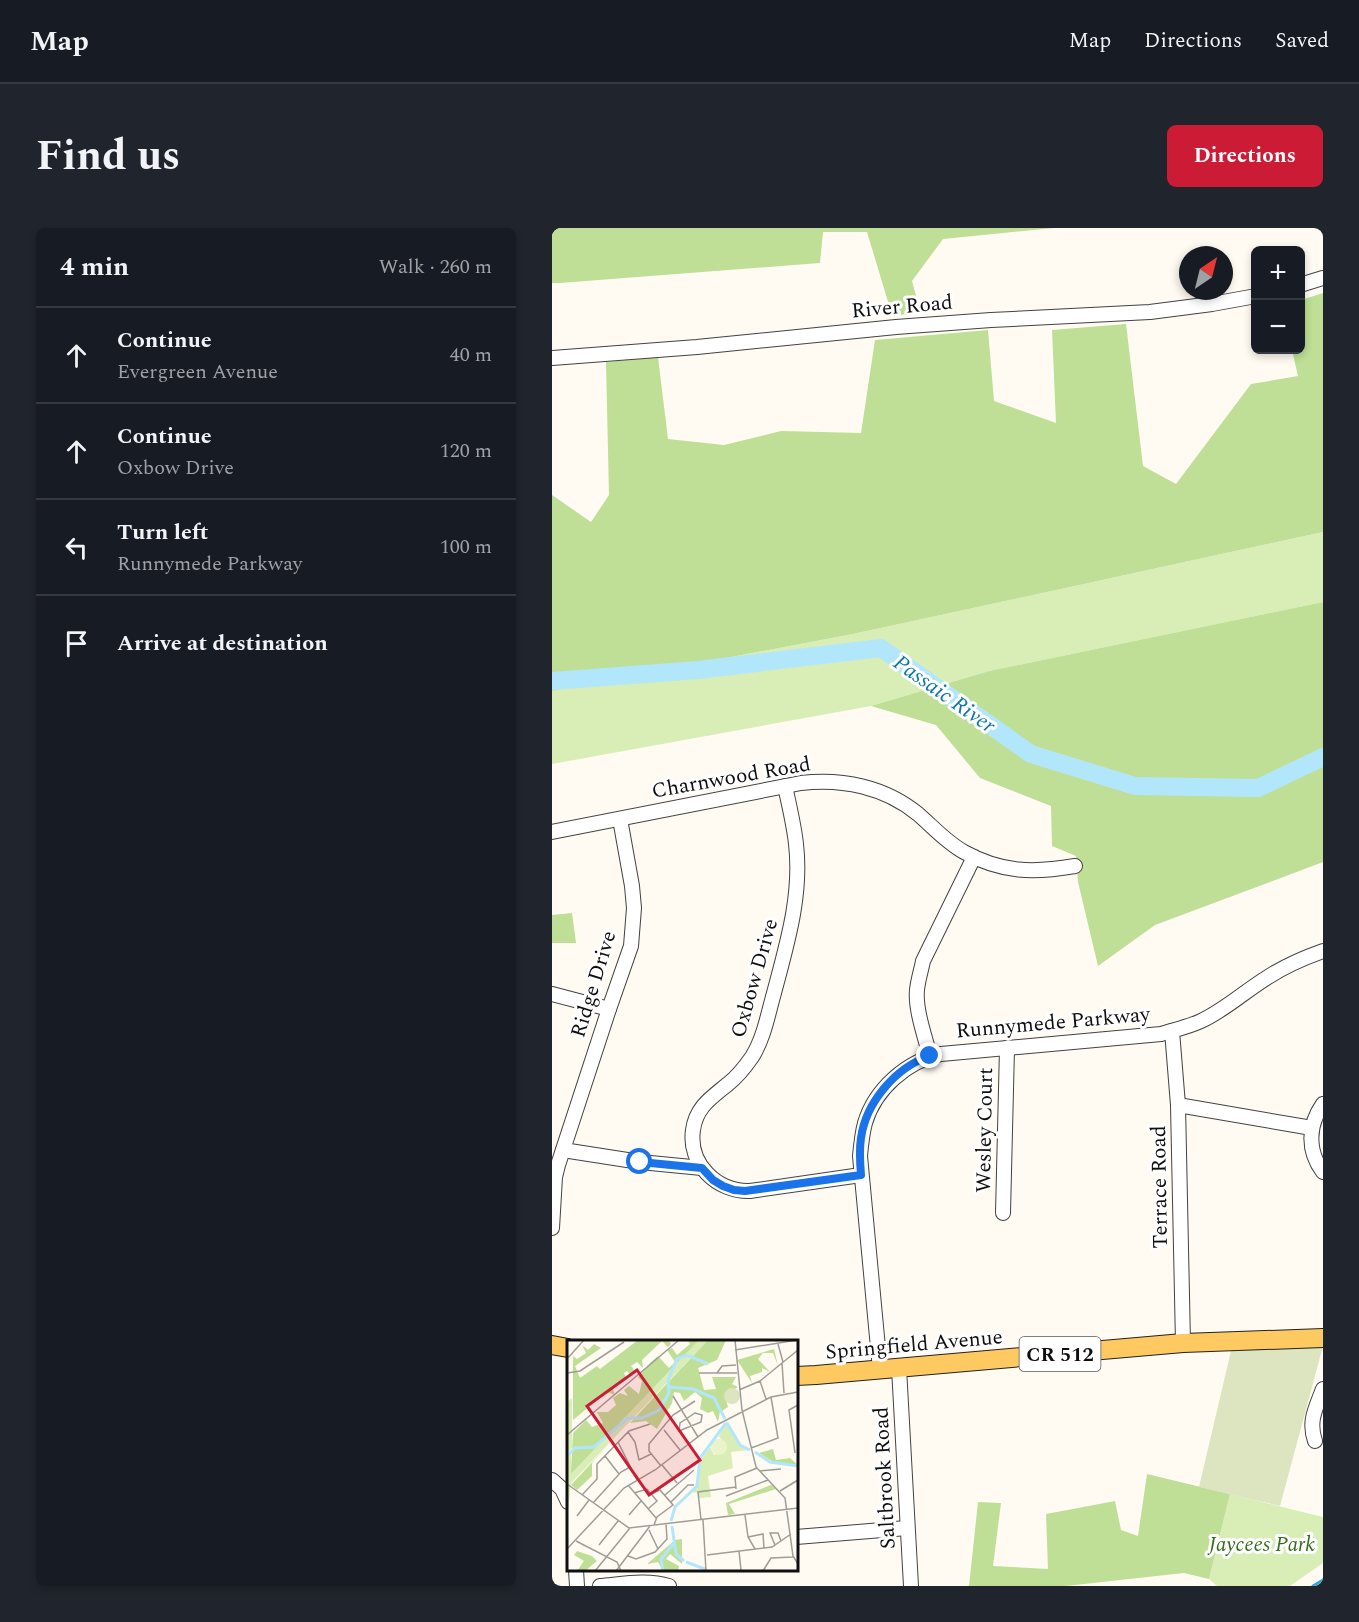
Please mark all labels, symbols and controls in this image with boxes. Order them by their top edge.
text: Map [30,20,89,63]
text: Map [1069,25,1111,57]
text: Directions [1144,25,1242,57]
text: Saved [1275,25,1329,57]
text: Find us [36,125,180,188]
button: Directions [1167,125,1323,187]
north arrow [1179,246,1233,300]
map controls [1251,246,1305,354]
button: + [1251,246,1305,300]
text: 4 min [60,247,129,287]
text: Walk · 260 m [379,252,492,282]
street label: River Road [850,287,954,327]
button: − [1251,300,1305,354]
text: Continue [117,324,212,357]
icon: ahead [60,339,93,372]
text: 40 m [450,340,492,370]
text: Evergreen Avenue [117,357,278,387]
text: Continue [117,420,212,453]
icon: ahead [60,435,93,468]
text: 120 m [440,436,492,466]
text: Oxbow Drive [117,453,234,483]
text: Turn left [117,516,209,549]
icon: left [60,531,93,564]
text: 100 m [440,532,492,562]
text: Runnymede Parkway [117,549,302,579]
icon: arrive [60,627,93,660]
text: Arrive at destination [117,627,328,660]
water label: Passaic River [886,647,1002,742]
street label: Charnwood Road [649,748,813,808]
street label: Oxbow Drive [723,915,787,1042]
street label: Ridge Drive [563,927,625,1042]
street label: Runnymede Parkway [955,998,1152,1047]
route end [916,1042,942,1068]
street label: Wesley Court [968,1067,1002,1193]
street label: Terrace Road [1143,1125,1177,1249]
route start [626,1148,652,1174]
street label: Springfield Avenue [824,1321,1004,1369]
road number: CR 512 [1020,1337,1100,1371]
inset map [567,1340,798,1571]
street label: Saltbrook Road [865,1406,905,1550]
park label: Jaycees Park [1207,1529,1315,1561]

